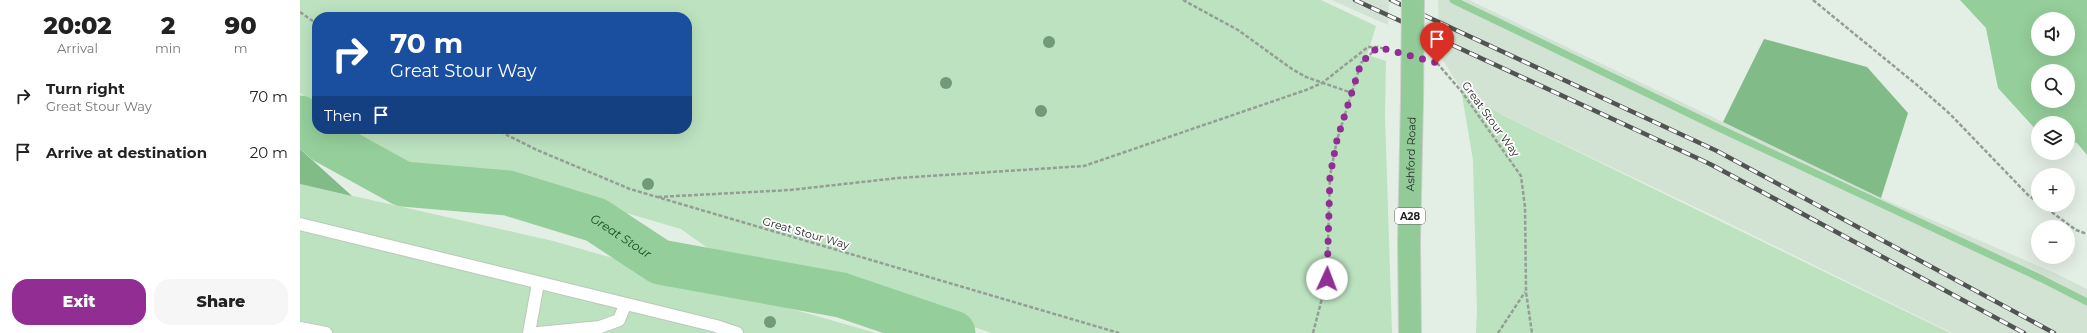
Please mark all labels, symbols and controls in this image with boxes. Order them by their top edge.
text: 20:02 [43,11,112,40]
text: 2 [161,11,175,40]
text: 90 [225,11,257,40]
map controls [2031,12,2075,264]
button: sound [2031,12,2075,56]
pin [1420,22,1454,63]
text: 70 m [390,26,463,60]
icon: right [324,28,376,80]
icon: arrive [1426,28,1448,50]
text: Arrival [57,40,98,56]
text: min [155,40,181,56]
text: m [234,40,247,56]
text: Great Stour Way [390,60,537,82]
button: search [2031,64,2075,108]
text: Turn right [46,79,125,98]
street label: Great Stour Way [1459,79,1523,159]
icon: right [12,85,34,107]
text: 70 m [250,87,288,106]
text: Great Stour Way [46,98,152,114]
icon: arrive [370,104,392,126]
text: Then [324,106,362,125]
button: layers [2031,116,2075,160]
street label: Ashford Road [1403,117,1419,191]
icon: arrive [12,141,34,163]
text: Arrive at destination [46,143,207,162]
text: 20 m [250,143,288,162]
button: + [2031,168,2075,212]
road number: A28 [1395,208,1425,224]
water label: Great Stour [589,211,654,261]
street label: Great Stour Way [761,214,851,252]
button: − [2031,220,2075,264]
position arrow [1306,258,1348,300]
button: Exit [12,279,146,325]
button: Share [154,279,288,325]

